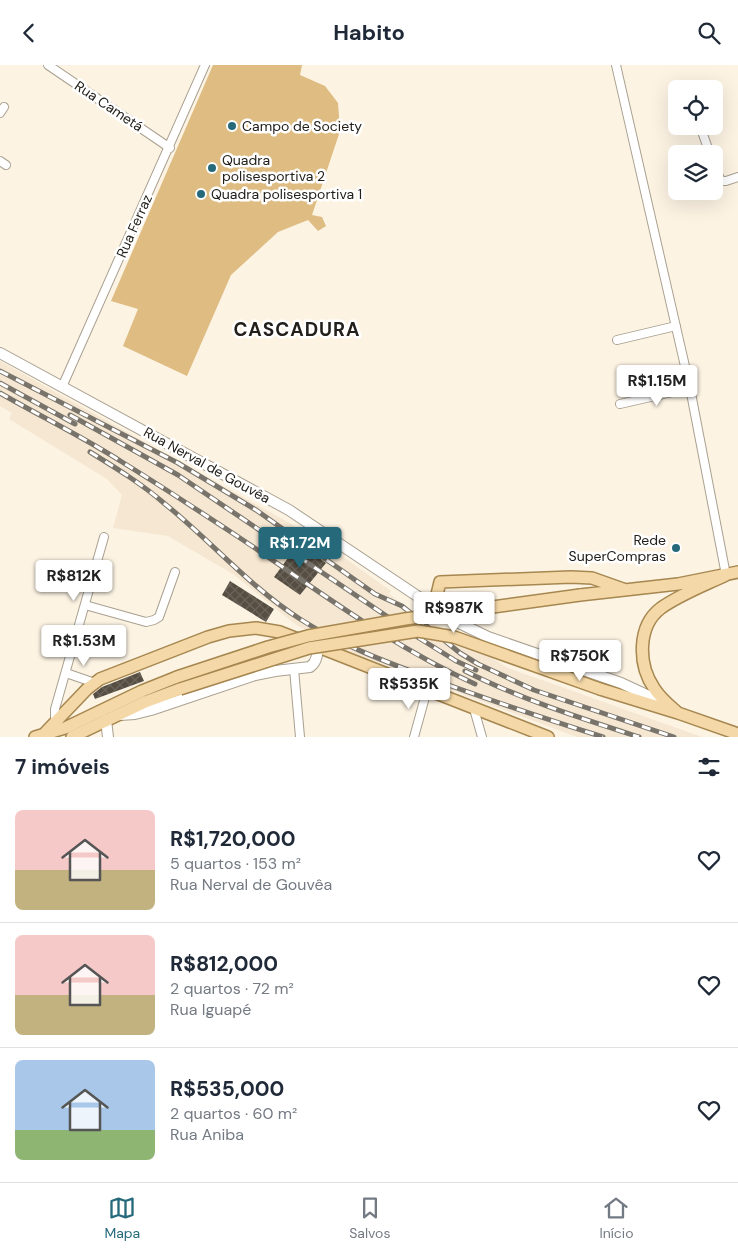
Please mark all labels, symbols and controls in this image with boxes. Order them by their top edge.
text: Habito [333,18,405,47]
icon: back [15,19,43,47]
icon: search [695,19,723,47]
street label: Rua Cametá [71,77,147,135]
map controls [668,80,723,200]
button: locate [668,80,723,135]
place label: Campo de Society [242,117,362,135]
marker: Campo de Society [226,120,238,132]
button: layers [668,145,723,200]
place label: Quadra polisesportiva 2 [222,151,325,185]
marker: Quadra polisesportiva 2 [206,162,218,174]
place label: Quadra polisesportiva 1 [211,185,362,203]
marker: Quadra polisesportiva 1 [195,188,207,200]
street label: Rua Ferraz [112,192,156,260]
district label: CASCADURA [233,317,361,342]
pin: R$1.15M [611,365,703,407]
text: R$1.15M [627,370,687,391]
street label: Rua Nerval de Gouvêa [141,423,273,507]
pin: R$1.72M [254,527,346,569]
place label: Rede SuperCompras [569,531,666,565]
text: R$1.72M [270,532,330,553]
marker: Rede SuperCompras [670,542,682,554]
pin: R$812K [33,559,115,602]
text: R$812K [46,565,102,586]
pin: R$987K [413,591,495,634]
text: R$987K [425,597,483,618]
pin: R$1.53M [38,625,130,667]
text: R$1.53M [52,630,116,651]
pin: R$750K [539,639,621,682]
text: R$750K [550,645,610,666]
pin: R$535K [368,667,450,710]
text: R$535K [379,673,439,694]
text: 7 imóveis [15,753,110,781]
icon: filters [695,753,723,781]
text: R$1,720,000 [170,825,296,853]
icon: home [55,830,115,890]
icon: heart [695,846,723,874]
text: 5 quartos · 153 m² [170,853,301,874]
text: Rua Nerval de Gouvêa [170,874,332,895]
text: R$812,000 [170,950,278,978]
icon: home [55,955,115,1015]
icon: heart [695,971,723,999]
text: 2 quartos · 72 m² [170,978,294,999]
text: Rua Iguapé [170,999,251,1020]
text: R$535,000 [170,1075,284,1103]
icon: home [55,1080,115,1140]
icon: heart [695,1096,723,1124]
text: 2 quartos · 60 m² [170,1103,297,1124]
text: Rua Aniba [170,1124,244,1145]
tab: Mapa [104,1194,140,1242]
tab: Salvos [349,1194,390,1242]
tab: Início [599,1194,633,1242]

